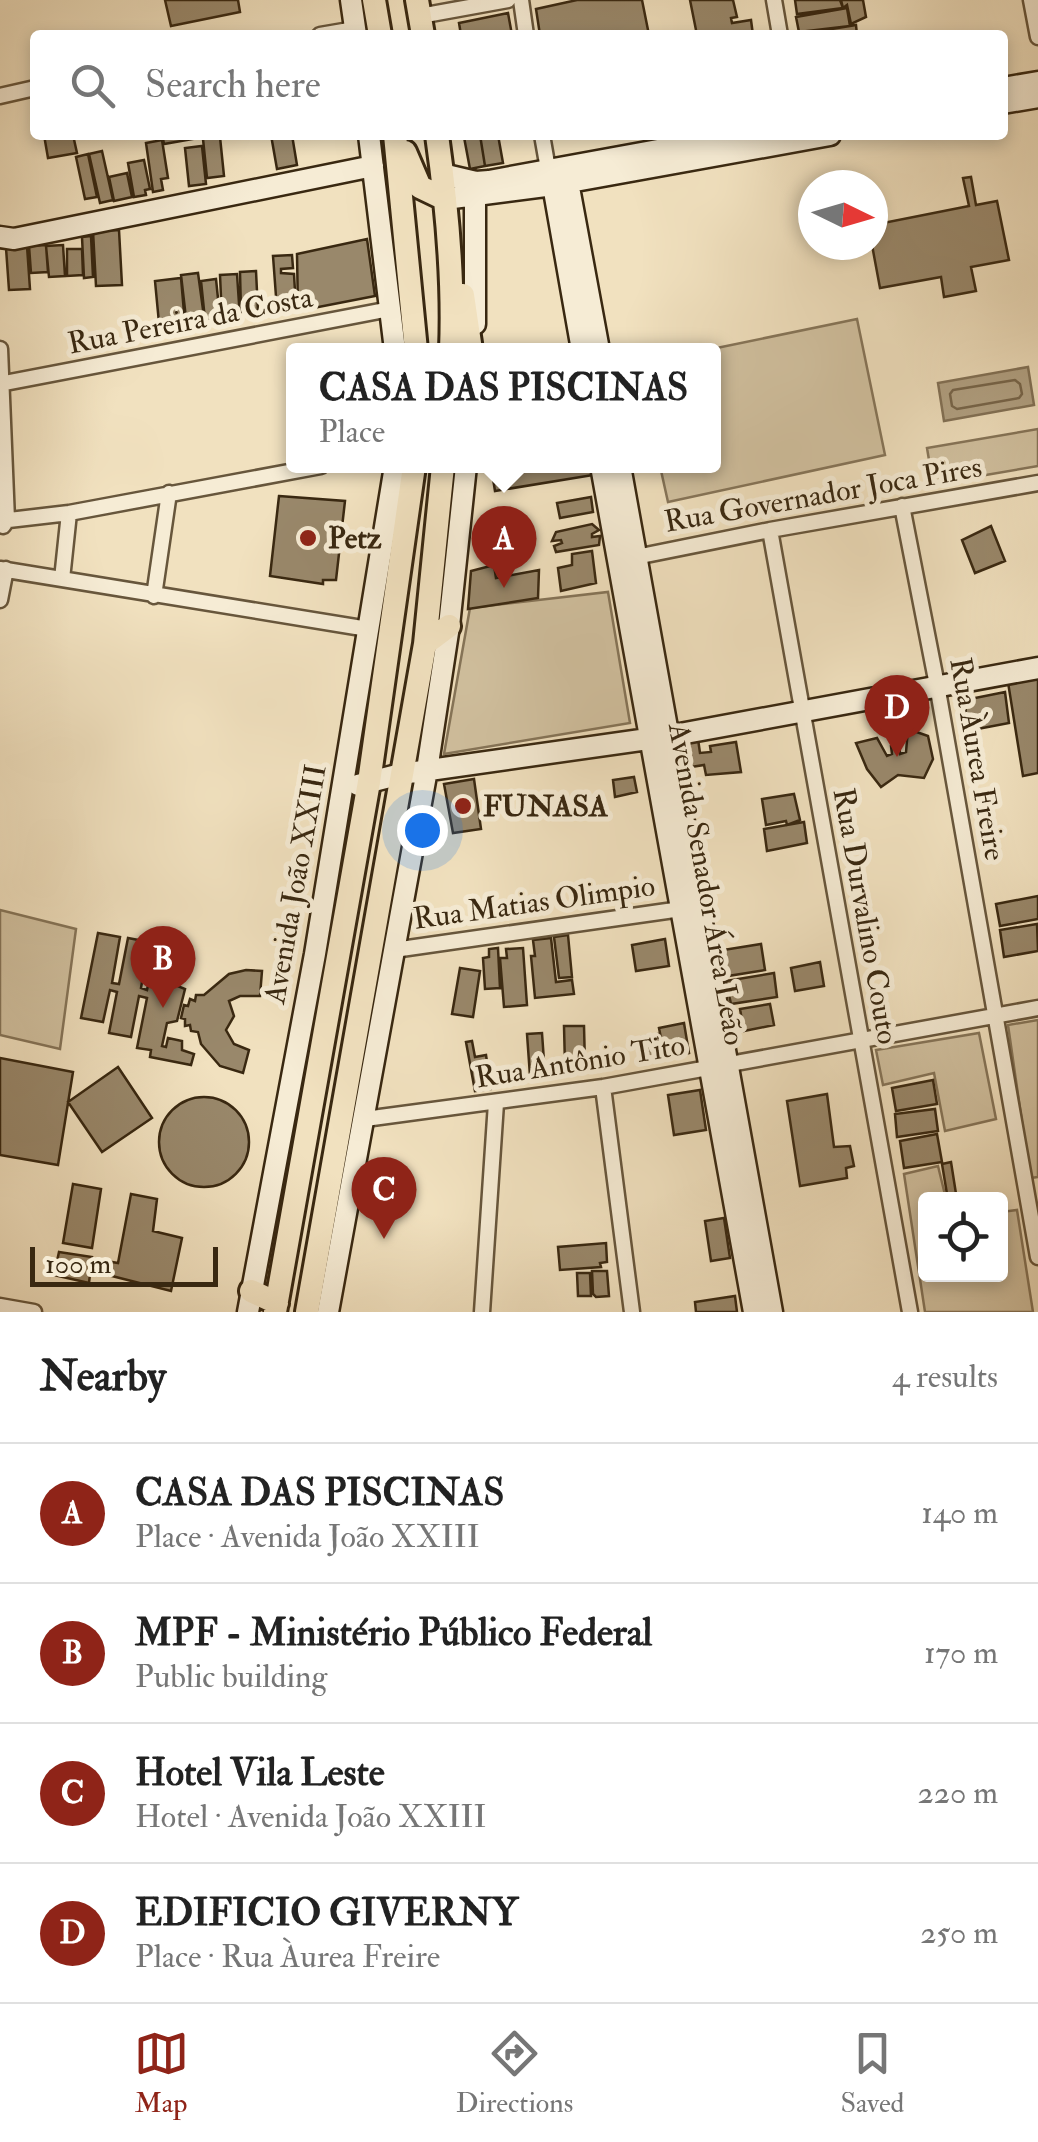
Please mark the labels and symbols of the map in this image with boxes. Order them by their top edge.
north arrow [798,170,888,260]
street label: Rua Pereira da Costa [65,279,316,362]
street label: Rua Governador Joca Pires [661,448,985,541]
pin: A [472,506,536,588]
place label: Petz [328,520,382,557]
marker: Petz [297,527,319,549]
street label: Rua Àurea Freire [941,655,1014,863]
pin: D [864,674,930,757]
street label: Avenida Senador Área Leão [660,719,753,1048]
street label: Avenida João XXIII [256,762,335,1008]
street label: Rua Durvalino Couto [825,785,906,1047]
place label: FUNASA [483,788,609,825]
marker: FUNASA [452,795,474,817]
your location [397,805,448,856]
street label: Rua Matias Olimpio [411,867,657,938]
pin: B [130,926,196,1008]
street label: Rua Antônio Tito [473,1027,687,1096]
pin: C [352,1156,416,1239]
scale bar [30,1242,218,1286]

